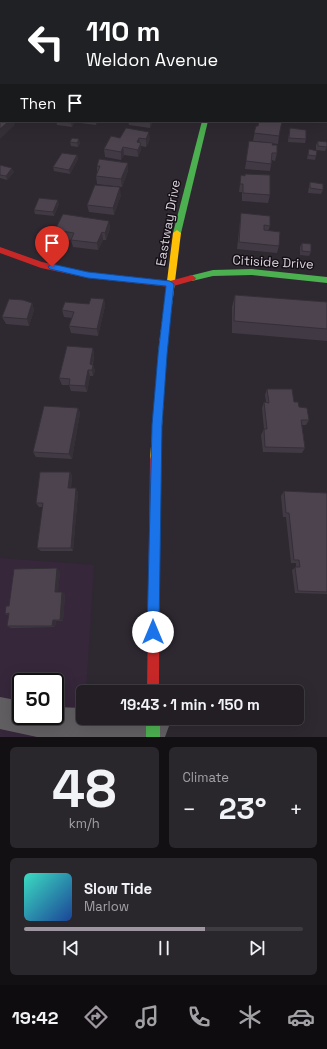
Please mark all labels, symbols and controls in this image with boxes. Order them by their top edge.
text: 110 m [86,13,160,49]
icon: left [20,16,72,68]
text: Weldon Avenue [86,48,218,71]
icon: arrive [64,92,86,114]
text: Then [20,94,56,113]
street label: Eastway Drive [152,178,184,268]
pin [35,226,69,267]
icon: arrive [41,232,63,254]
street label: Citiside Drive [232,251,314,273]
position arrow [132,611,174,653]
speed limit sign: 50 [12,673,64,725]
text: 19:43 · 1 min · 150 m [120,695,260,714]
text: 48 [52,756,116,822]
text: Climate [183,769,229,786]
text: 23° [219,789,267,828]
text: − [183,795,196,823]
text: + [289,795,303,823]
text: km/h [69,815,100,832]
text: Slow Tide [84,879,152,898]
text: Marlow [84,898,129,915]
icon: previous [60,937,82,959]
icon: pause [153,937,175,959]
icon: next [246,937,268,959]
icon: directions [82,1003,110,1031]
icon: music [133,1003,161,1031]
icon: phone [185,1003,213,1031]
icon: climate [236,1003,264,1031]
icon: car [287,1003,315,1031]
text: 19:42 [12,1006,58,1029]

